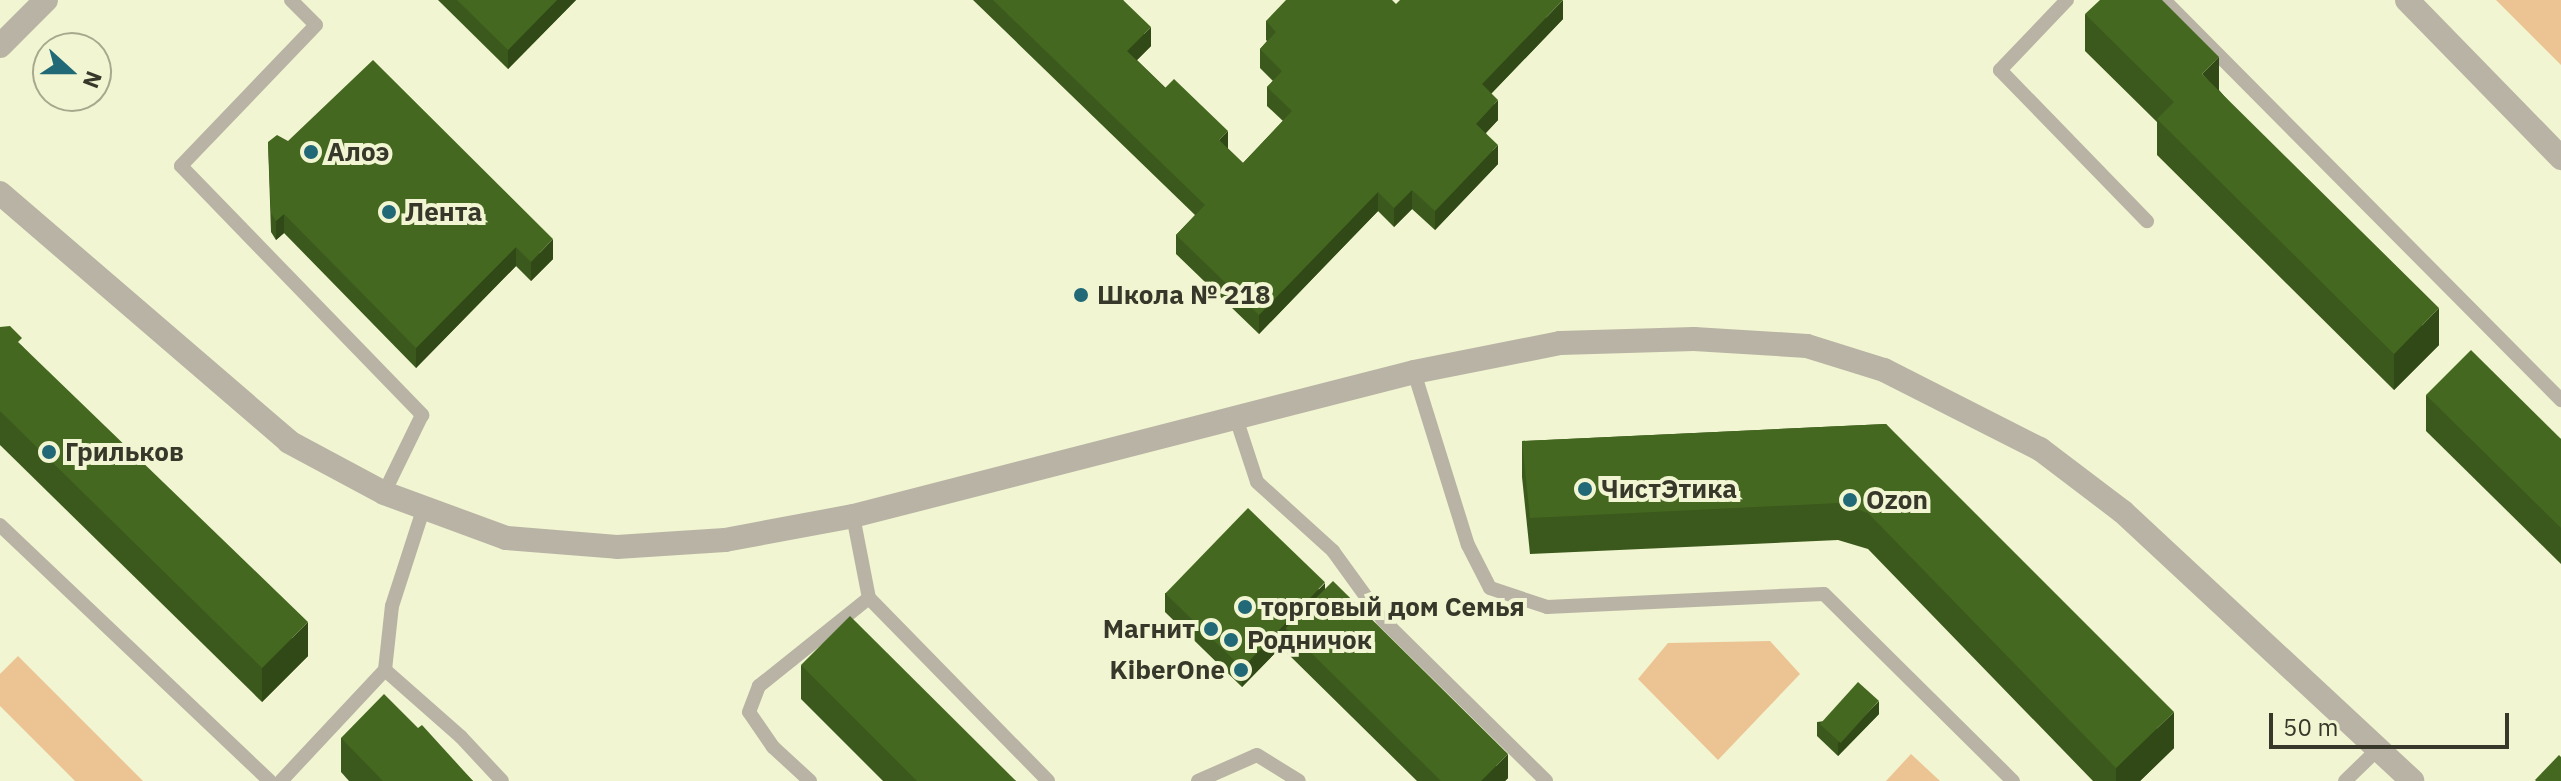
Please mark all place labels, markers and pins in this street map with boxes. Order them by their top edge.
place label: Алоэ [327,136,389,168]
marker: Алоэ [302,143,320,161]
place label: Лента [405,196,482,228]
marker: Лента [380,203,398,221]
place label: Школа № 218 [1097,279,1271,311]
marker: Школа № 218 [1072,286,1090,304]
place label: Грильков [65,436,184,468]
marker: Грильков [40,443,58,461]
place label: ЧистЭтика [1601,473,1737,505]
marker: ЧистЭтика [1576,480,1594,498]
place label: Ozon [1866,484,1928,516]
marker: Ozon [1841,491,1859,509]
place label: торговый дом Семья [1261,591,1525,623]
marker: торговый дом Семья [1236,598,1254,616]
place label: Магнит [1103,613,1195,645]
marker: Магнит [1202,620,1220,638]
place label: Родничок [1247,624,1372,656]
marker: Родничок [1222,631,1240,649]
place label: KiberOne [1110,654,1225,686]
marker: KiberOne [1232,661,1250,679]

